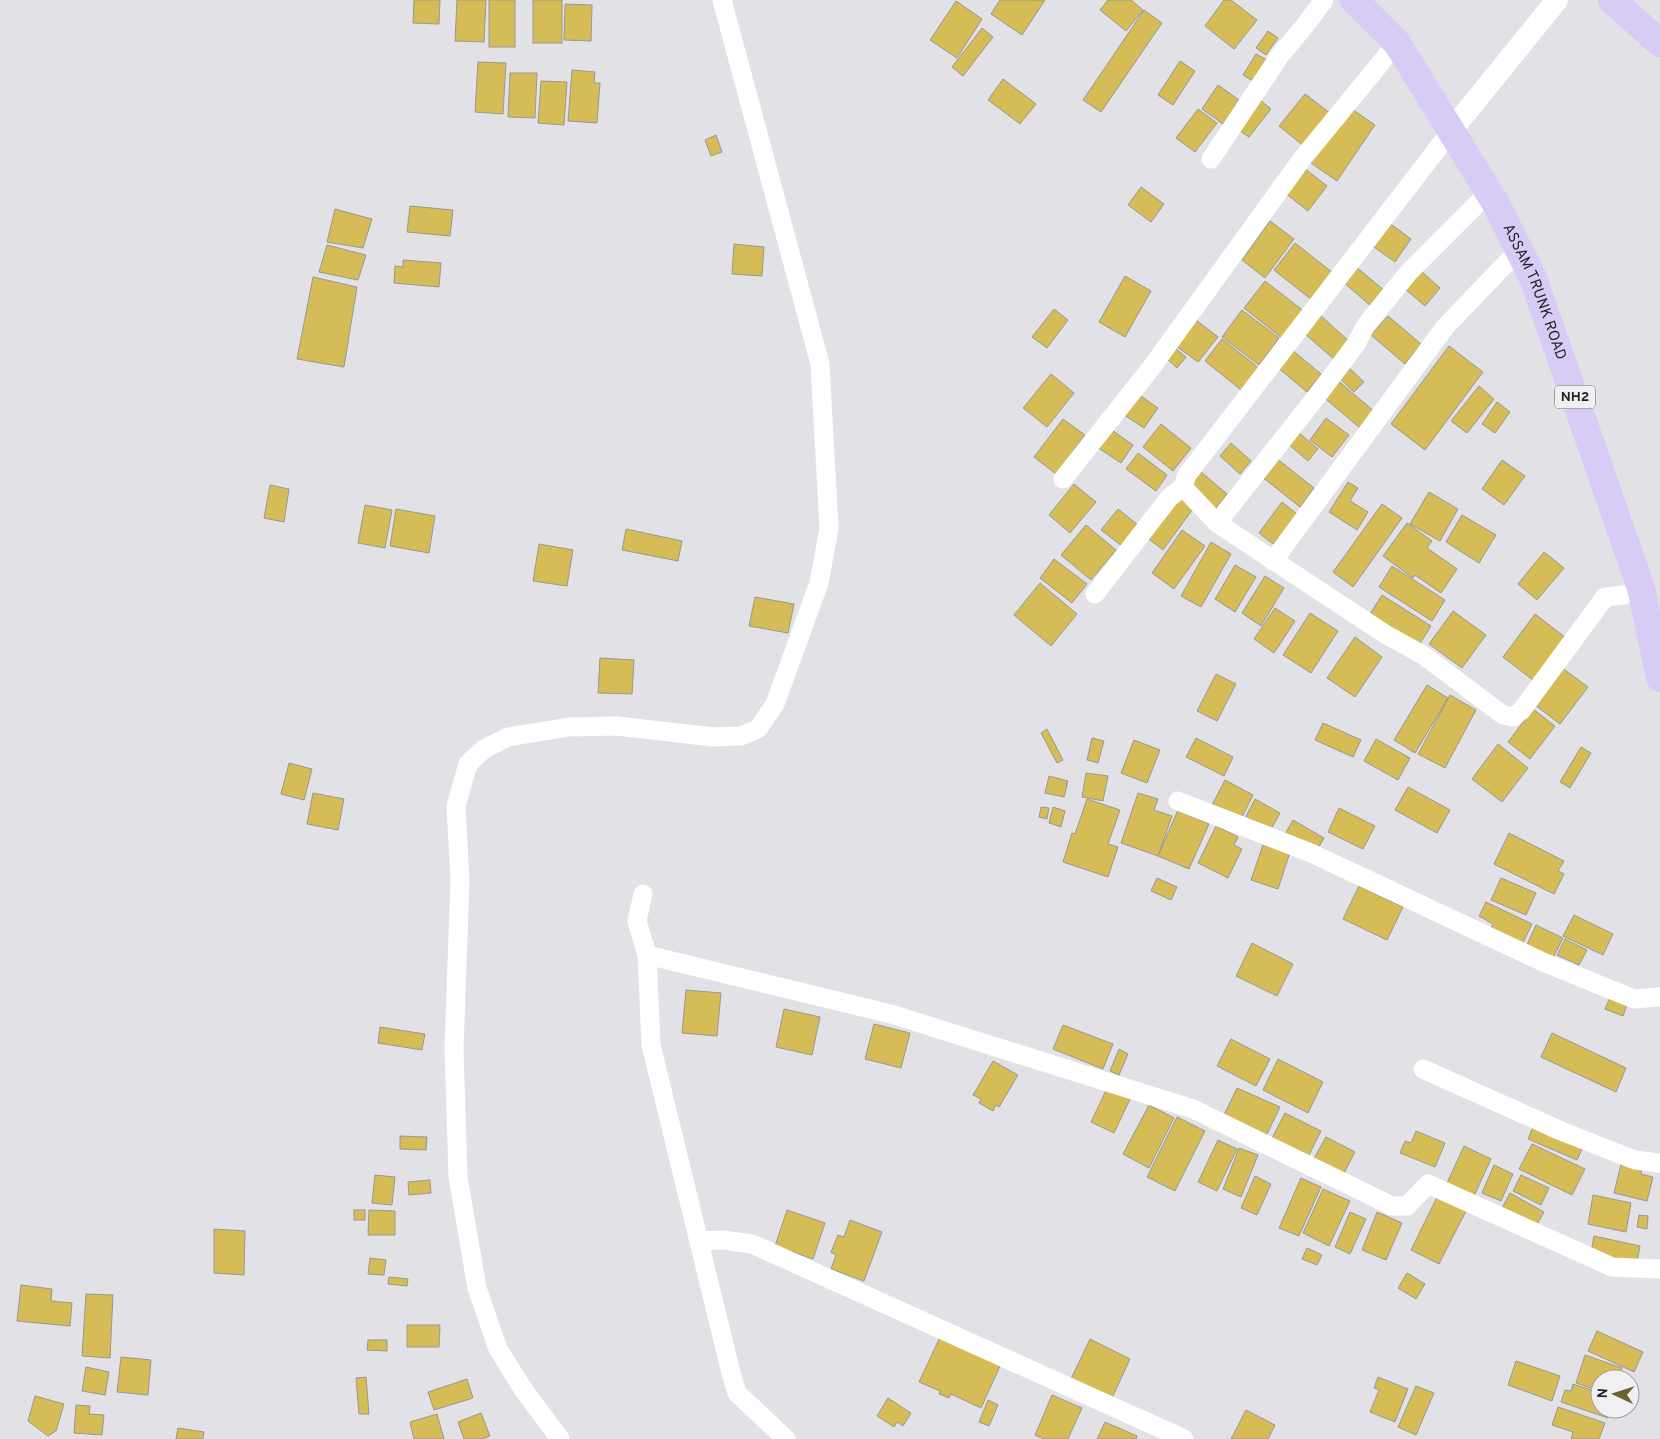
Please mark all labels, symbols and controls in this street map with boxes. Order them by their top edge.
street label: ASSAM TRUNK ROAD [1498,221,1570,363]
road number: NH2 [1555,386,1595,408]
north arrow [1590,1369,1640,1419]
text: N [1595,1388,1612,1399]

